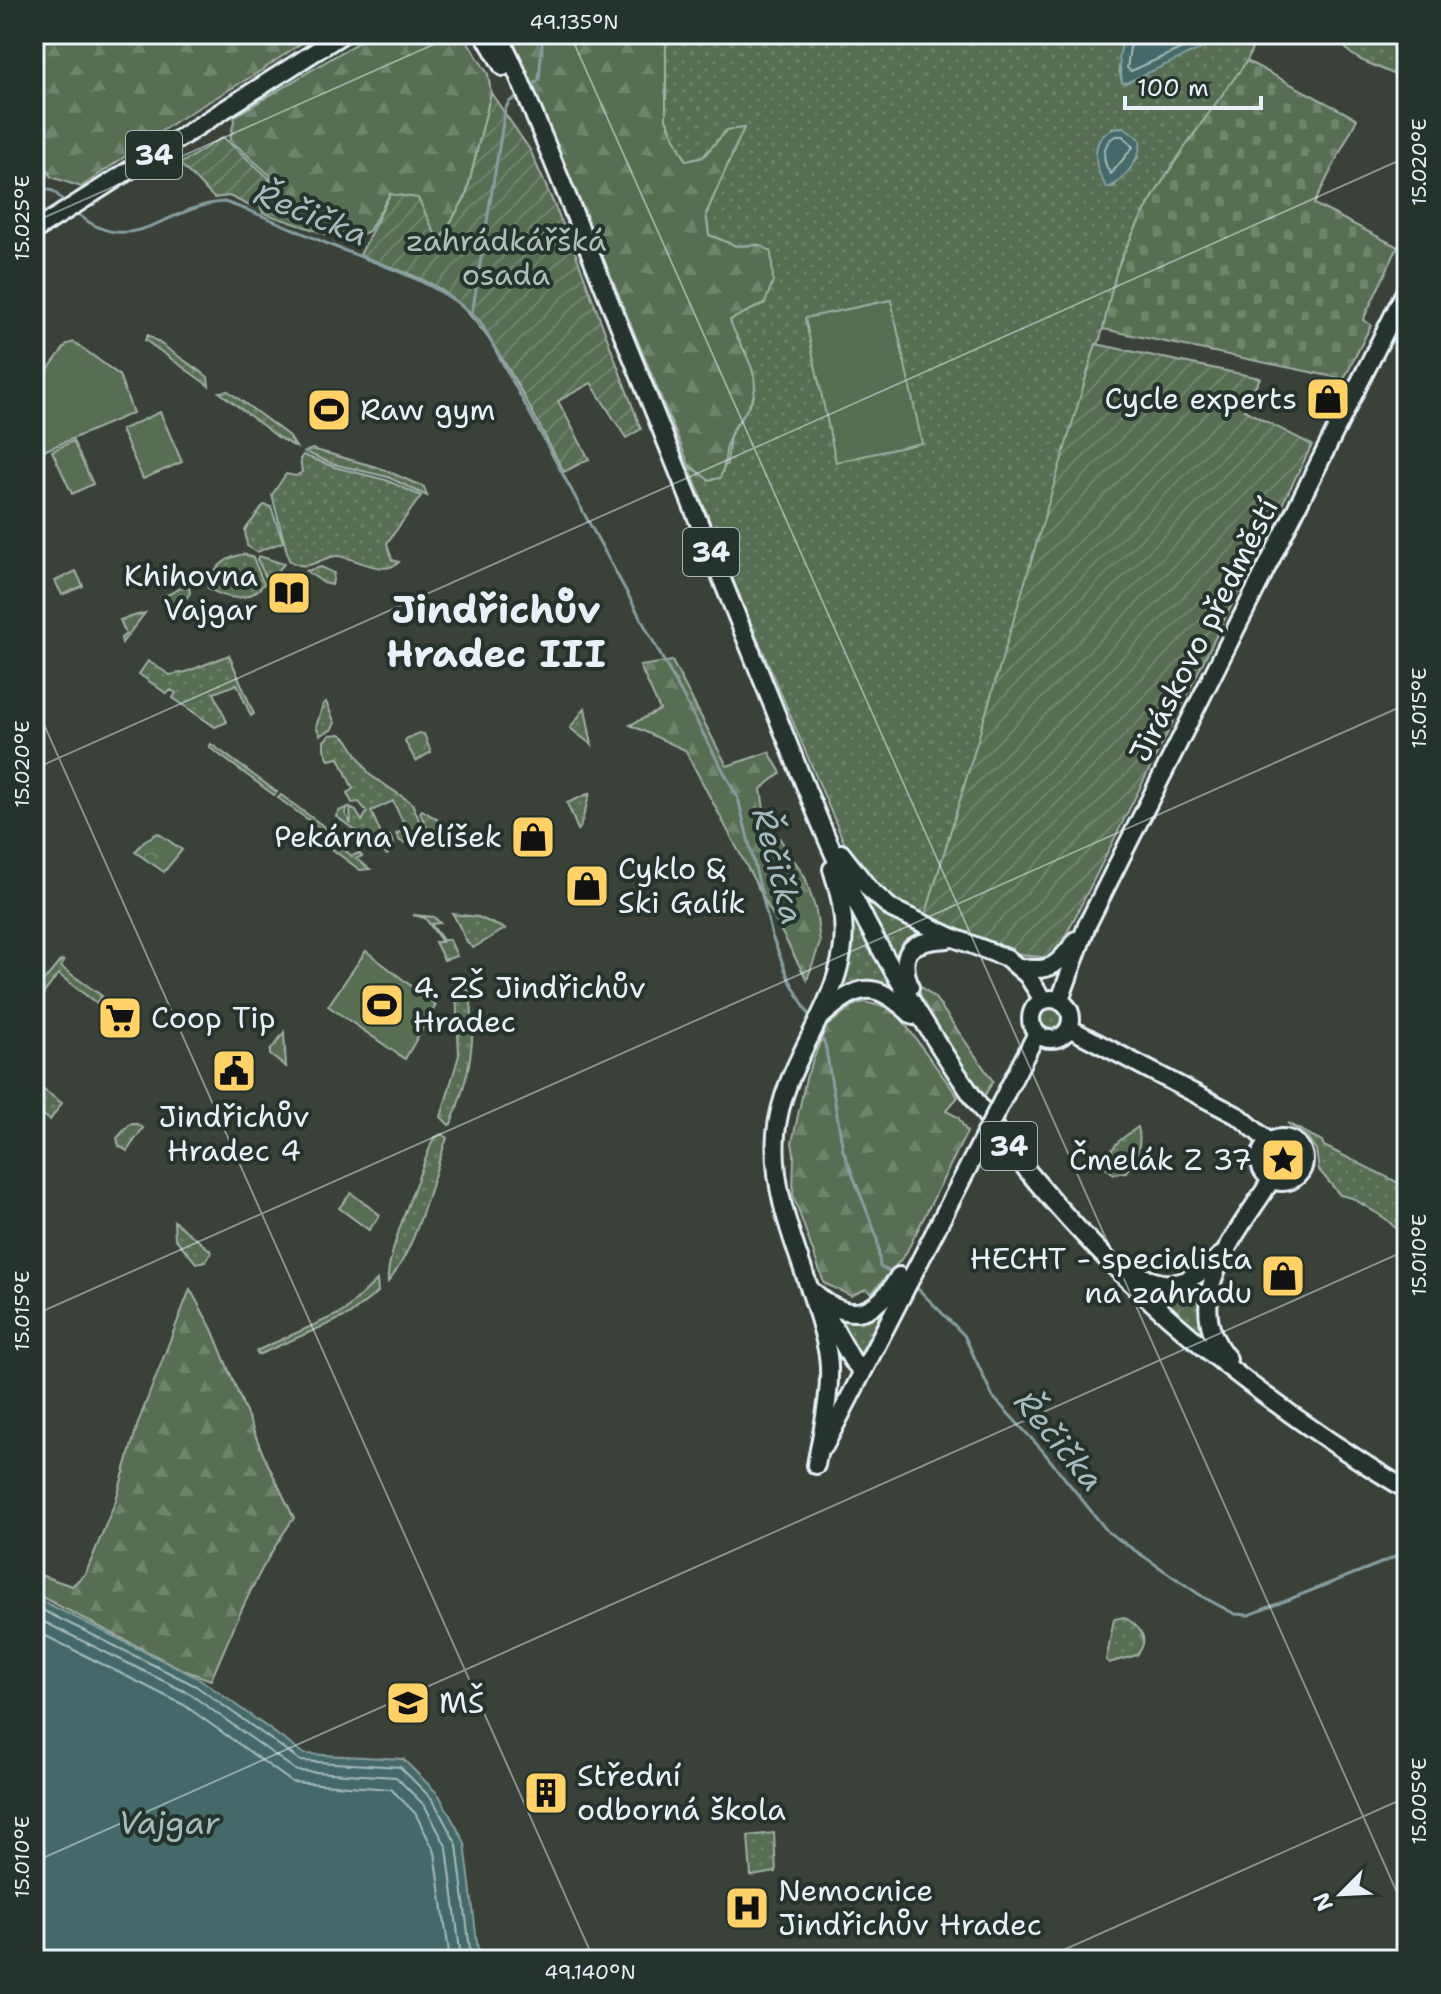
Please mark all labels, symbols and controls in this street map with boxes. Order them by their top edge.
text: 49.135°N [529,9,619,35]
scale bar [1125,60,1261,110]
text: 100 m [1137,72,1209,104]
text: 15.020°E [1406,118,1432,206]
road number: 34 [126,131,182,179]
water label: Řečička [248,171,374,256]
text: 15.025°E [9,175,35,261]
park label: zahrádkářšká osada [406,220,607,295]
shop icon: Cycle experts [1304,375,1352,423]
place label: Cycle experts [1104,378,1297,419]
sports icon: Raw gym [305,386,353,434]
place label: Raw gym [360,389,495,430]
street label: Jiráskovo předměstí [1119,490,1288,769]
road number: 34 [683,528,739,576]
place label: Khihovna Vajgar [124,555,258,630]
library icon: Khihovna Vajgar [265,569,313,617]
district label: Jindřichův Hradec III [386,584,606,679]
text: 15.015°E [1406,668,1432,748]
text: 15.020°E [9,720,35,808]
water label: Řečička [742,803,815,929]
shop icon: Pekárna Velíšek [509,813,557,861]
place label: Pekárna Velíšek [274,816,502,857]
place label: Cyklo & Ski Galík [618,848,745,923]
shop icon: Cyklo & Ski Galík [563,862,611,910]
place label: 4. ZŠ Jindřichův Hradec [413,967,646,1042]
sports icon: 4. ZŠ Jindřichův Hradec [358,981,406,1029]
supermarket icon: Coop Tip [96,994,144,1042]
place label: Coop Tip [151,997,276,1038]
public building icon: Jindřichův Hradec 4 [210,1047,258,1095]
place label: Jindřichův Hradec 4 [159,1096,309,1171]
road number: 34 [981,1122,1037,1170]
place icon: Čmelák Z 37 [1259,1136,1307,1184]
place label: Čmelák Z 37 [1069,1139,1252,1180]
text: 15.010°E [1406,1214,1432,1296]
place label: HECHT - specialista na zahradu [970,1238,1252,1313]
shop icon: HECHT - specialista na zahradu [1259,1252,1307,1300]
text: 15.015°E [9,1271,35,1351]
water label: Řečička [1005,1381,1114,1500]
school or university icon: MŠ [384,1679,432,1727]
place label: MŠ [439,1682,484,1723]
place label: Střední odborná škola [577,1755,786,1830]
text: 15.005°E [1406,1757,1432,1845]
building icon: Střední odborná škola [522,1769,570,1817]
water label: Vajgar [118,1801,220,1844]
text: 15.010°E [9,1816,35,1898]
north arrow [1301,1854,1381,1934]
place label: Nemocnice Jindřichův Hradec [778,1870,1042,1945]
hospital icon: Nemocnice Jindřichův Hradec [723,1884,771,1932]
text: N [1306,1888,1340,1916]
text: 49.140°N [544,1959,636,1985]

